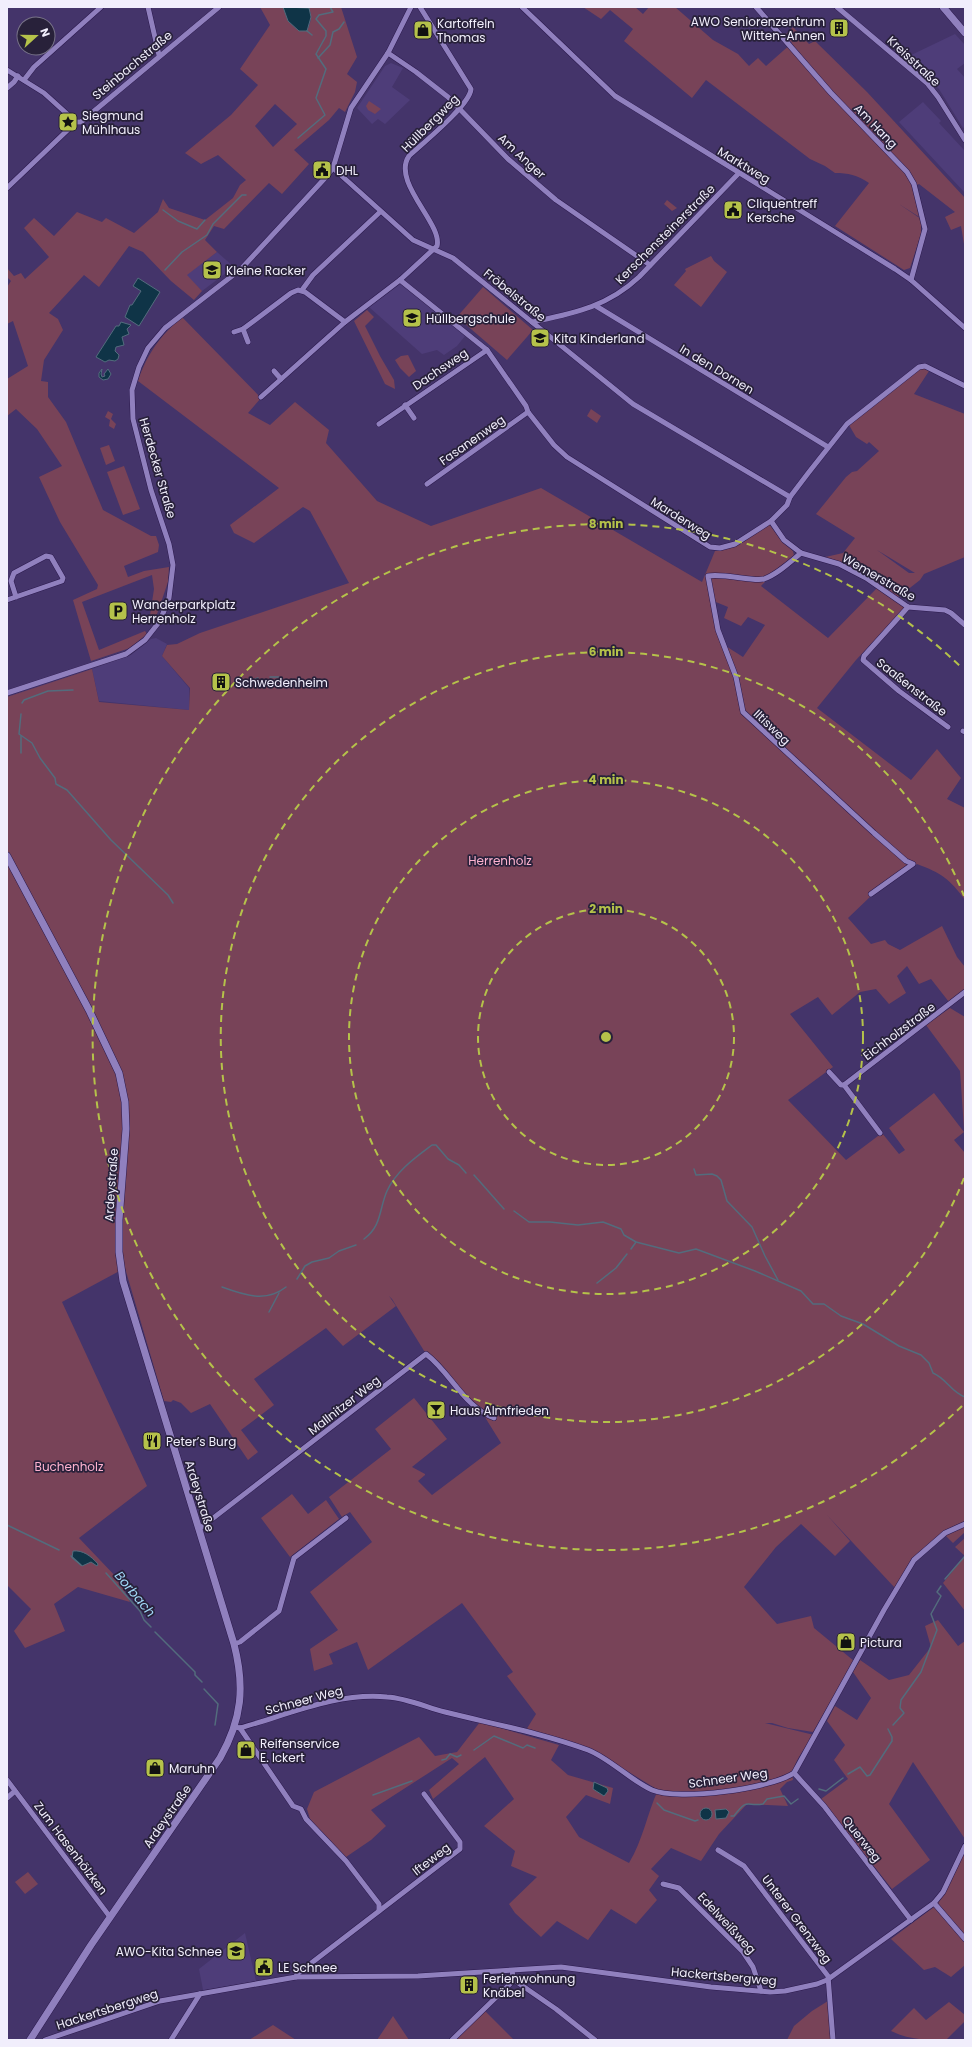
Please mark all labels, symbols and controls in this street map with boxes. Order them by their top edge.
place label: AWO Seniorenzentrum Witten-Annen [691,13,825,44]
place label: Kartoffeln Thomas [437,15,495,46]
north arrow [16,16,56,56]
building icon: AWO Seniorenzentrum Witten-Annen [828,17,850,39]
shop icon: Kartoffeln Thomas [412,19,434,41]
text: N [36,26,54,39]
street label: Steinbachstraße [88,27,176,103]
street label: Kreisstraße [884,32,944,90]
street label: Hüllbergweg [397,90,463,156]
street label: Am Hang [850,100,902,152]
place label: Siegmund Mühlhaus [82,107,143,138]
place icon: Siegmund Mühlhaus [57,111,79,133]
street label: Am Anger [494,130,550,183]
street label: Marktweg [714,143,774,187]
public building icon: DHL [311,159,333,181]
place label: DHL [336,162,358,179]
street label: Kerschensteinerstraße [611,180,719,288]
place label: Cliquentreff Kersche [747,195,817,226]
public building icon: Cliquentreff Kersche [722,199,744,221]
school or university icon: Kleine Racker [201,259,223,281]
place label: Kleine Racker [226,262,306,279]
street label: Fröbelstraße [480,265,550,325]
school or university icon: Hüllbergschule [401,307,423,329]
place label: Hüllbergschule [426,310,515,327]
school or university icon: Kita Kinderland [529,327,551,349]
place label: Kita Kinderland [554,330,645,347]
street label: In den Dornen [677,340,757,398]
street label: Dachsweg [409,344,471,394]
street label: Fasanenweg [436,411,508,469]
street label: Herdecker Straße [136,416,180,520]
street label: Marderweg [648,493,714,543]
text: 8 min [589,515,623,532]
street label: Wemerstraße [839,549,919,605]
place label: Wanderparkplatz Herrenholz [132,596,235,627]
parking icon: Wanderparkplatz Herrenholz [107,600,129,622]
text: 6 min [589,643,623,660]
street label: Saaßenstraße [873,654,951,720]
building icon: Schwedenheim [210,671,232,693]
place label: Schwedenheim [235,674,328,691]
street label: Iltisweg [750,705,794,749]
text: 4 min [588,771,624,788]
park label: Herrenholz [468,852,532,869]
text: 2 min [589,900,623,917]
street label: Eichholzstraße [859,998,939,1064]
centre of rings [599,1030,613,1044]
street label: Ardeystraße [100,1148,122,1222]
street label: Mallnitzer Weg [304,1371,384,1439]
bar icon: Haus Almfrieden [425,1399,447,1421]
place label: Haus Almfrieden [450,1402,549,1419]
restaurant icon: Peter’s Burg [141,1430,163,1452]
place label: Peter’s Burg [166,1433,236,1450]
park label: Buchenholz [35,1458,103,1475]
street label: Ardeystraße [181,1458,219,1534]
water label: Borbach [110,1567,160,1621]
shop icon: Pictura [835,1631,857,1653]
place label: Pictura [860,1634,902,1651]
street label: Schneer Weg [263,1681,345,1719]
place label: Reifenservice E. Ickert [260,1735,339,1766]
shop icon: Reifenservice E. Ickert [235,1739,257,1761]
shop icon: Maruhn [144,1757,166,1779]
place label: Maruhn [169,1760,215,1777]
street label: Schneer Weg [687,1764,769,1792]
street label: Ardeystraße [139,1781,195,1851]
street label: Zum Hasenhölzken [30,1798,112,1898]
street label: Querweg [839,1812,885,1866]
street label: Ifteweg [408,1839,454,1879]
street label: Unterer Grenzweg [758,1871,836,1967]
street label: Edelweißweg [694,1889,760,1957]
school or university icon: AWO-Kita Schnee [225,1940,247,1962]
place label: AWO-Kita Schnee [116,1943,222,1960]
public building icon: LE Schnee [253,1956,275,1978]
place label: LE Schnee [278,1959,337,1976]
street label: Hackertsbergweg [670,1963,778,1989]
place label: Ferienwohnung Knäbel [483,1970,575,2001]
building icon: Ferienwohnung Knäbel [458,1974,480,1996]
street label: Hackertsbergweg [54,1985,160,2033]

